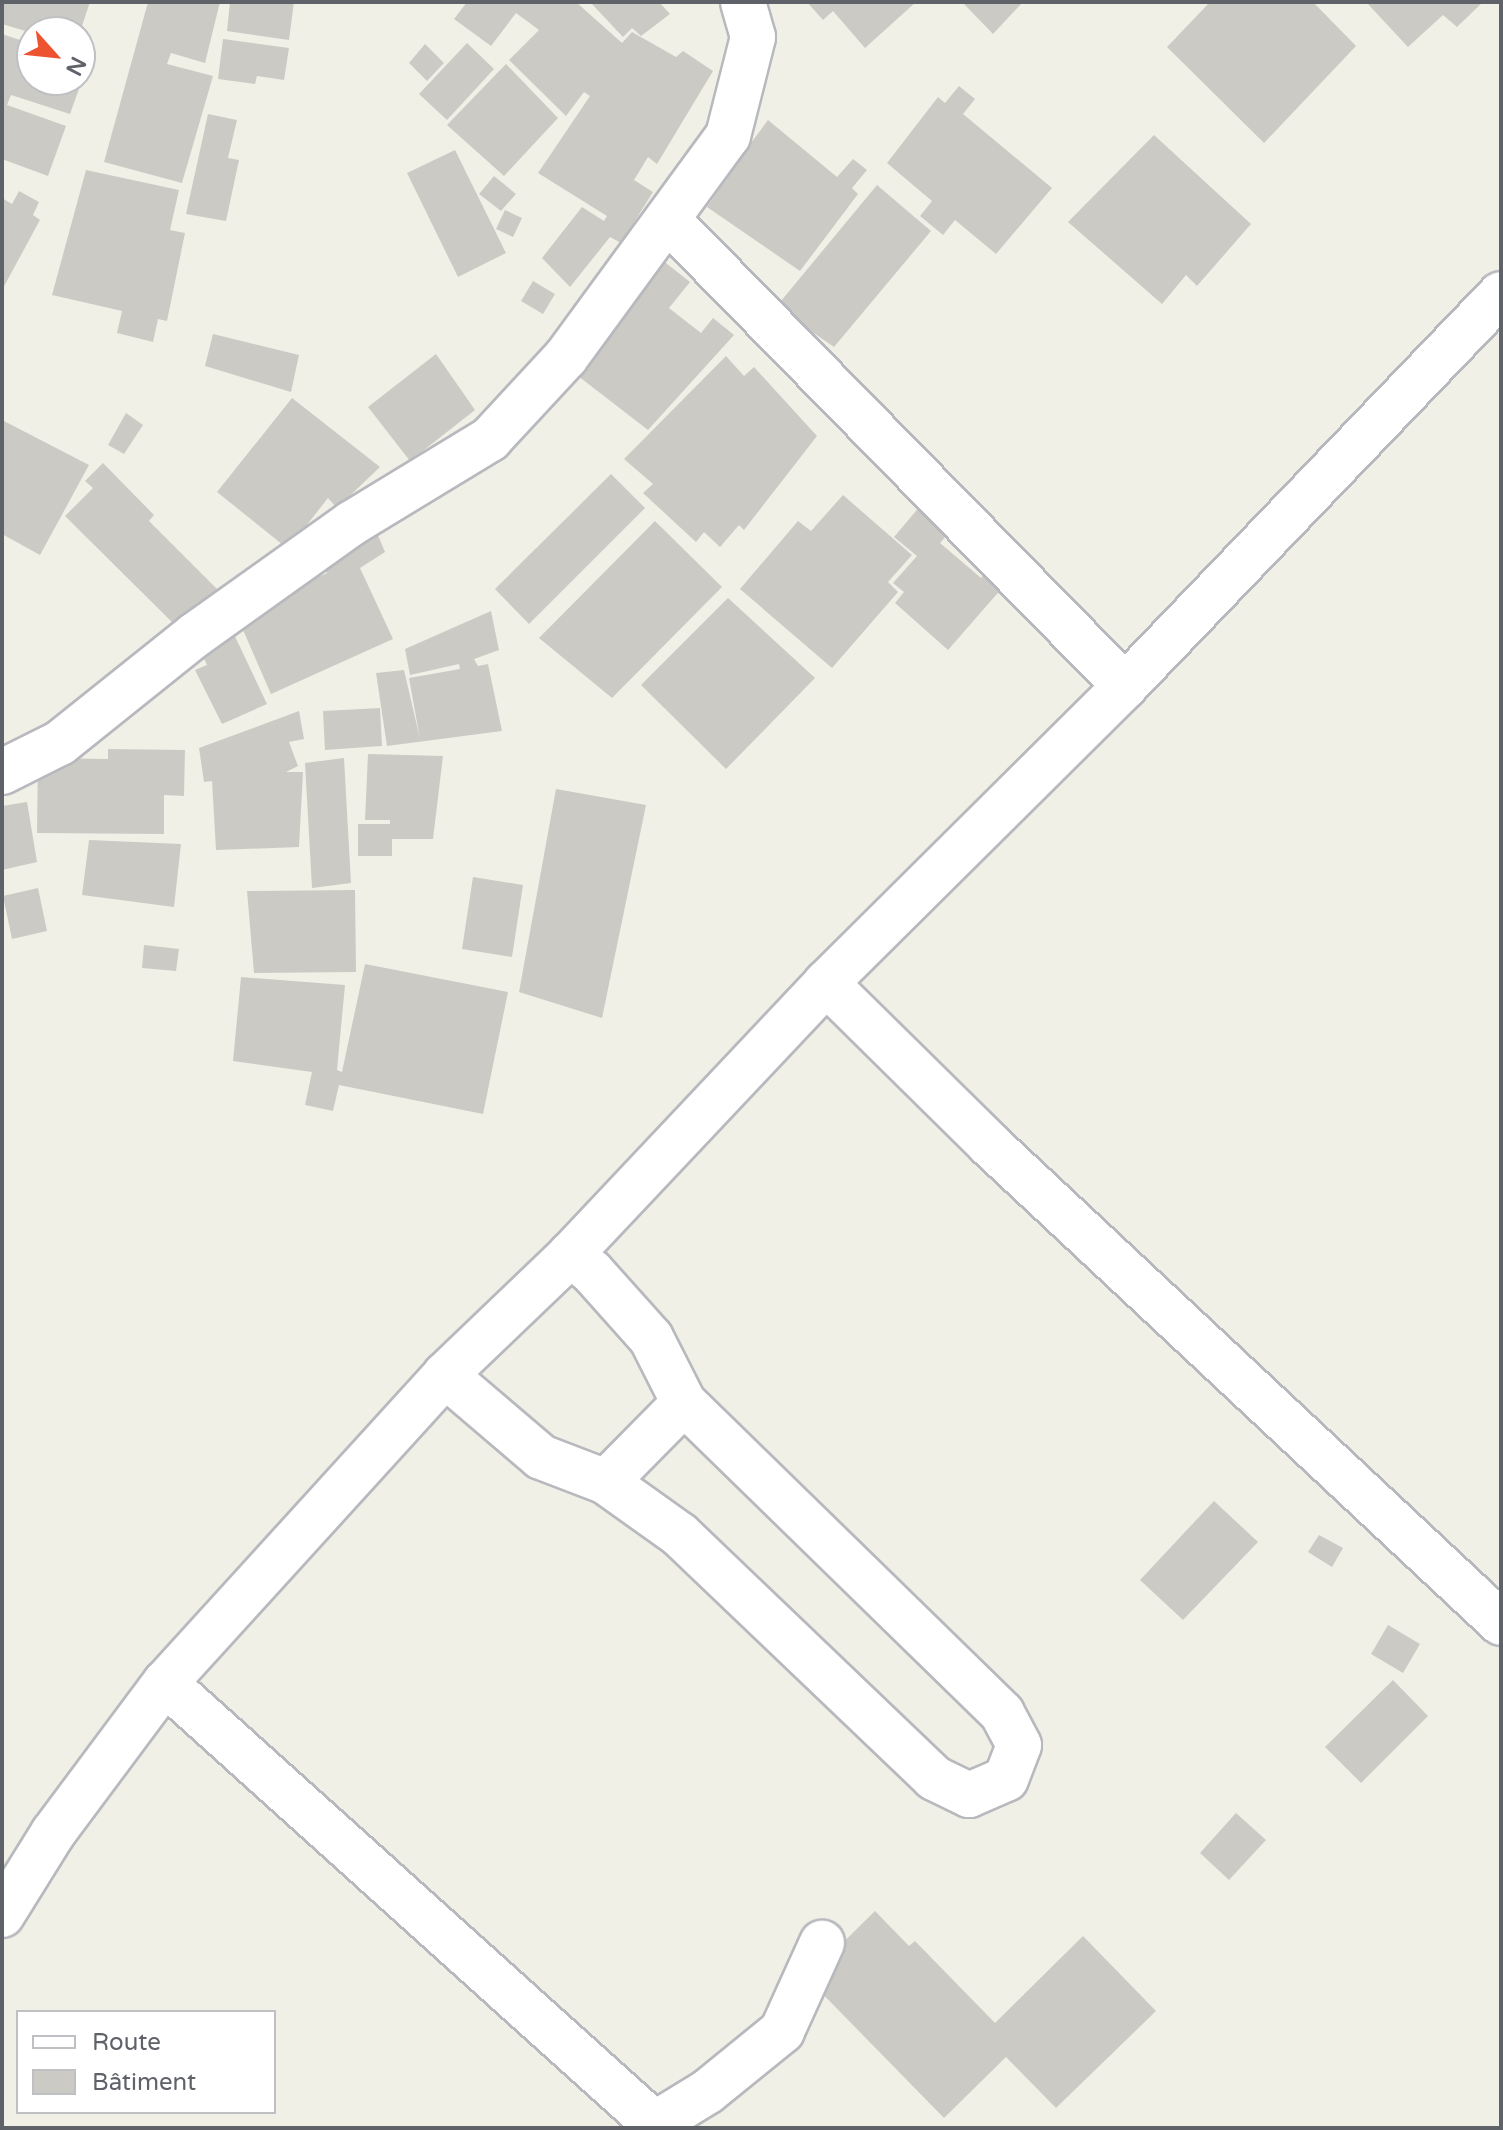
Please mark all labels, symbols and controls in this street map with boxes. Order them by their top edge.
north arrow [16,16,96,96]
text: N [60,52,91,80]
legend [16,2010,276,2114]
text: Route [92,2028,161,2057]
text: Bâtiment [92,2068,196,2097]

